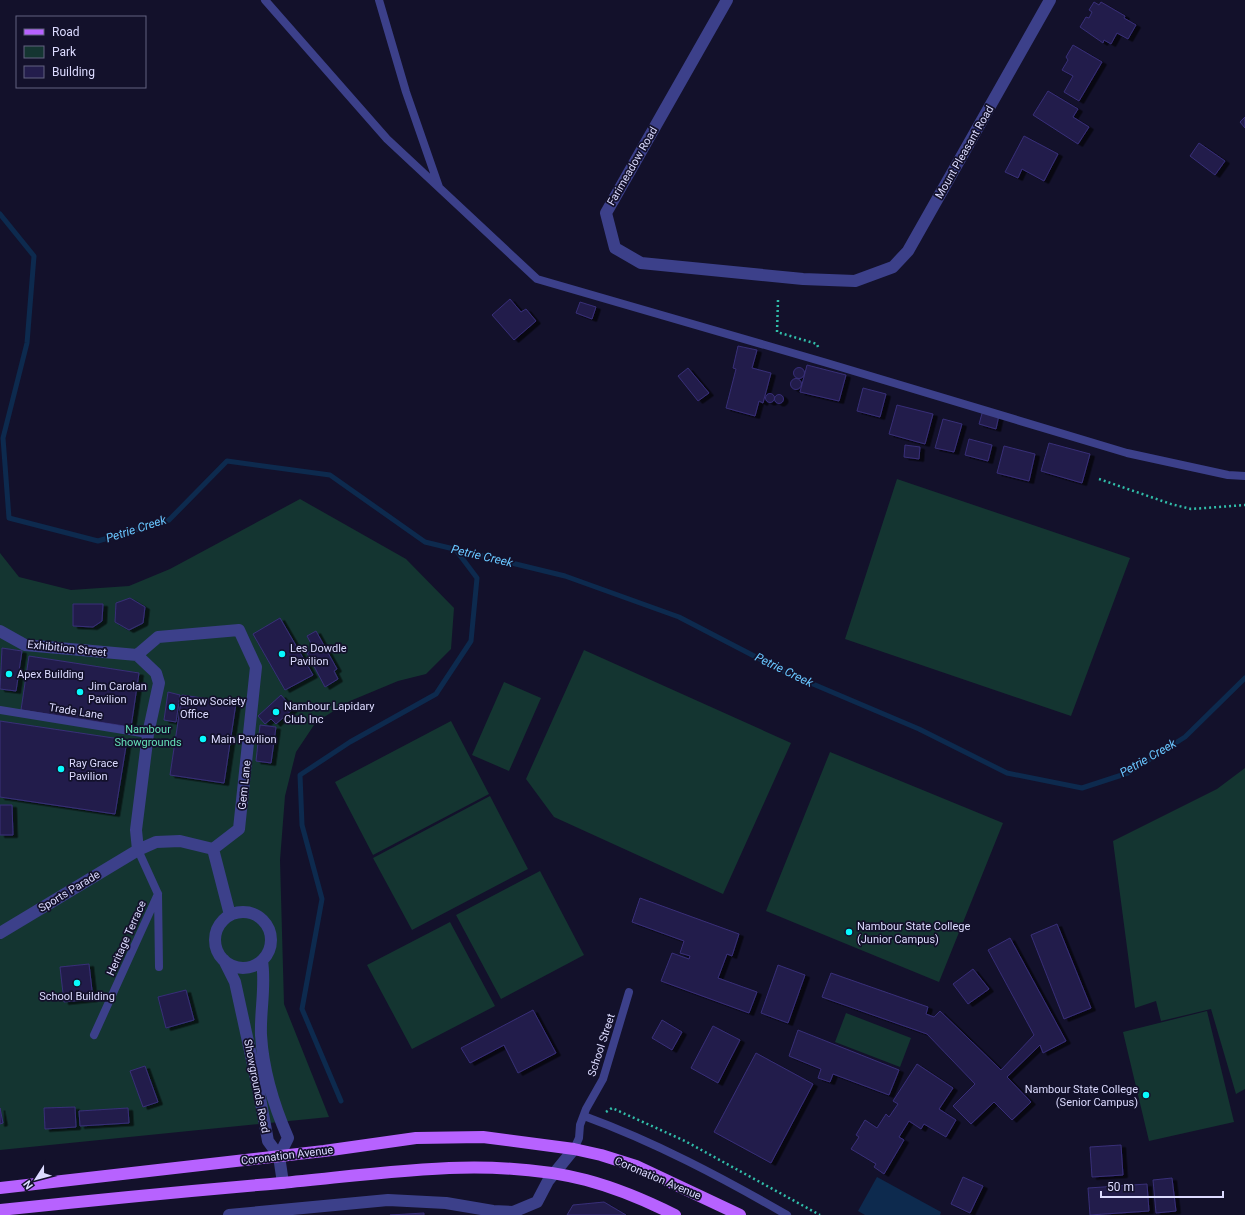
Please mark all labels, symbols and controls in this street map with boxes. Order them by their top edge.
legend [16,16,146,88]
text: Road [52,25,80,39]
text: Park [52,45,77,59]
text: Building [52,65,95,79]
street label: Mount Pleasant Road [933,103,996,201]
street label: Farimeadow Road [605,125,660,208]
water label: Petrie Creek [104,512,169,545]
water label: Petrie Creek [450,542,515,570]
street label: Exhibition Street [27,638,108,659]
place label: Les Dowdle Pavilion [290,642,347,668]
marker: Les Dowdle Pavilion [277,649,287,659]
water label: Petrie Creek [753,650,816,691]
place label: Apex Building [17,668,84,681]
marker: Apex Building [4,669,14,679]
place label: Jim Carolan Pavilion [88,680,147,706]
marker: Jim Carolan Pavilion [75,687,85,697]
place label: Show Society Office [180,695,247,721]
place label: Nambour Lapidary Club Inc [284,700,375,726]
street label: Trade Lane [48,701,104,722]
marker: Show Society Office [167,702,177,712]
marker: Nambour Lapidary Club Inc [271,707,281,717]
park label: Nambour Showgrounds [114,723,182,749]
place label: Main Pavilion [211,733,277,746]
marker: Main Pavilion [198,734,208,744]
water label: Petrie Creek [1117,736,1180,780]
place label: Ray Grace Pavilion [69,757,118,783]
street label: Gem Lane [235,760,254,810]
marker: Ray Grace Pavilion [56,764,66,774]
street label: Sports Parade [36,868,102,915]
street label: Heritage Terrace [104,898,149,978]
place label: Nambour State College (Junior Campus) [857,920,971,946]
marker: Nambour State College (Junior Campus) [844,927,854,937]
marker: School Building [72,978,82,988]
place label: School Building [39,990,115,1003]
street label: School Street [585,1012,618,1078]
street label: Showgrounds Road [241,1038,272,1134]
place label: Nambour State College (Senior Campus) [1025,1083,1138,1109]
marker: Nambour State College (Senior Campus) [1141,1090,1151,1100]
street label: Coronation Avenue [240,1143,334,1168]
street label: Coronation Avenue [613,1154,703,1203]
north arrow [16,1159,56,1199]
scale bar [1101,1173,1223,1199]
text: N [21,1177,36,1192]
text: 50 m [1107,1180,1134,1194]

